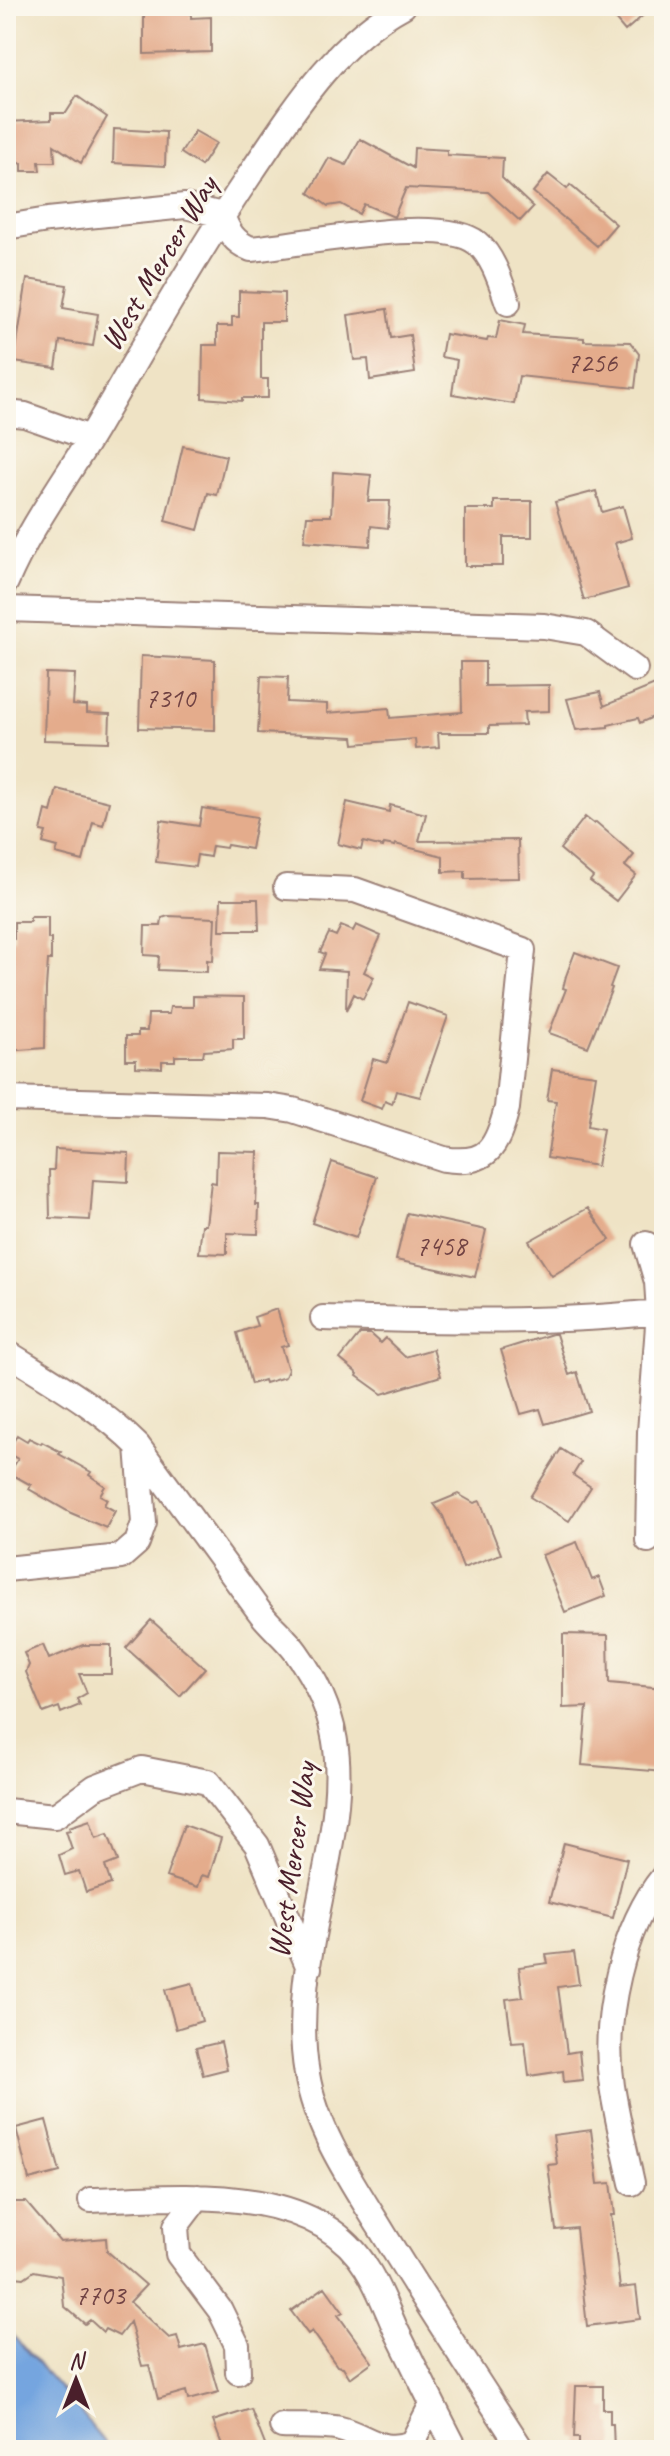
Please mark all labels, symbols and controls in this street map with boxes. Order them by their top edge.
street label: West Mercer Way [90,166,228,358]
house number: 7256 [567,345,619,380]
house number: 7310 [145,680,198,715]
house number: 7458 [416,1228,469,1263]
street label: West Mercer Way [257,1757,326,1960]
house number: 7703 [75,2277,128,2312]
north arrow [36,2340,116,2420]
text: N [69,2347,86,2375]

